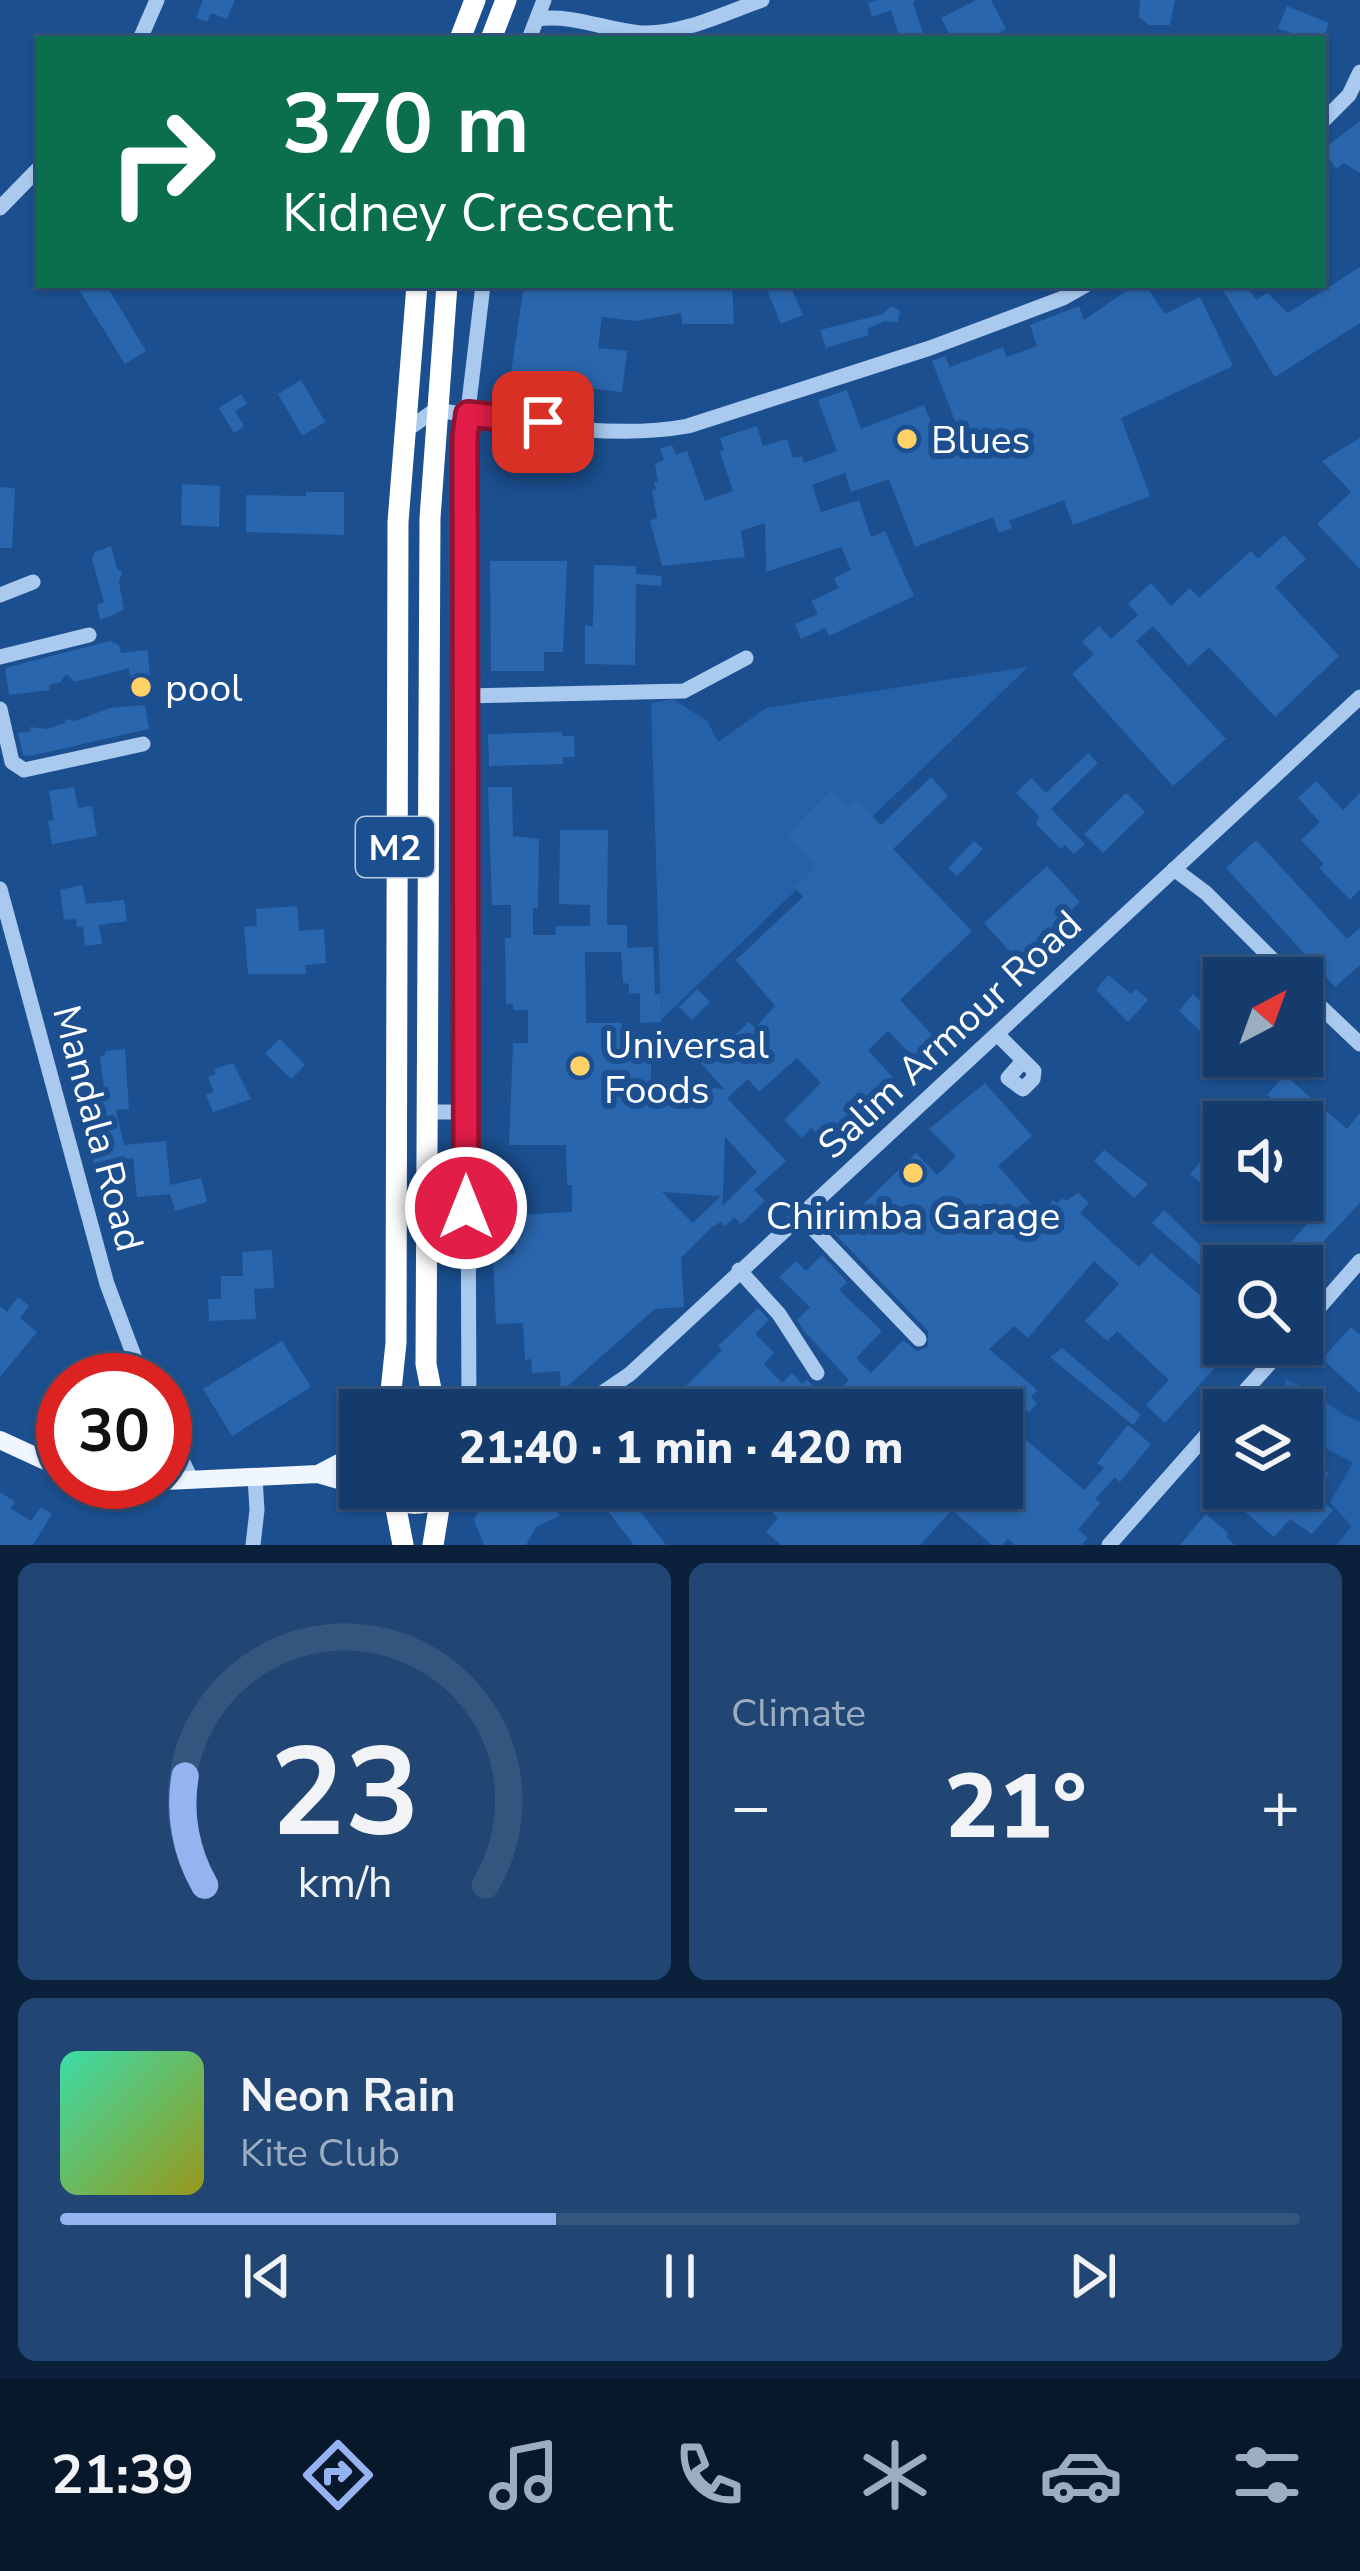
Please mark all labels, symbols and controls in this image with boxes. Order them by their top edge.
text: 370 m [282,67,530,182]
icon: right [84,84,240,240]
text: Kidney Crescent [282,176,673,250]
pin [492,371,594,473]
icon: arrive [510,389,576,455]
place label: Blues [931,414,1030,467]
marker: Blues [894,426,920,452]
place label: pool [165,662,243,715]
marker: pool [128,674,154,700]
road number: M2 [356,817,434,877]
street label: Salim Armour Road [807,899,1093,1171]
north arrow [1203,957,1323,1077]
map controls [1203,957,1323,1509]
street label: Mandala Road [39,1000,156,1257]
place label: Universal Foods [604,1019,769,1117]
marker: Universal Foods [567,1053,593,1079]
button: sound [1203,1101,1323,1221]
position arrow [403,1145,529,1271]
marker: Chirimba Garage [900,1160,926,1186]
place label: Chirimba Garage [766,1190,1060,1243]
button: search [1203,1245,1323,1365]
speed limit sign: 30 [36,1353,192,1509]
button: layers [1203,1389,1323,1509]
text: 21:40 · 1 min · 420 m [458,1418,904,1479]
text: Climate [731,1687,866,1740]
text: 23 [270,1708,419,1878]
text: 21° [944,1746,1087,1869]
text: − [731,1762,771,1852]
text: + [1260,1762,1300,1852]
text: km/h [297,1853,392,1911]
text: Neon Rain [240,2066,456,2127]
text: Kite Club [240,2127,400,2180]
icon: previous [234,2243,300,2309]
icon: pause [647,2243,713,2309]
icon: next [1060,2243,1126,2309]
icon: directions [296,2433,380,2517]
icon: music [482,2433,566,2517]
icon: phone [667,2433,751,2517]
icon: climate [853,2433,937,2517]
icon: car [1039,2433,1123,2517]
icon: filters [1225,2433,1309,2517]
text: 21:39 [51,2438,194,2512]

